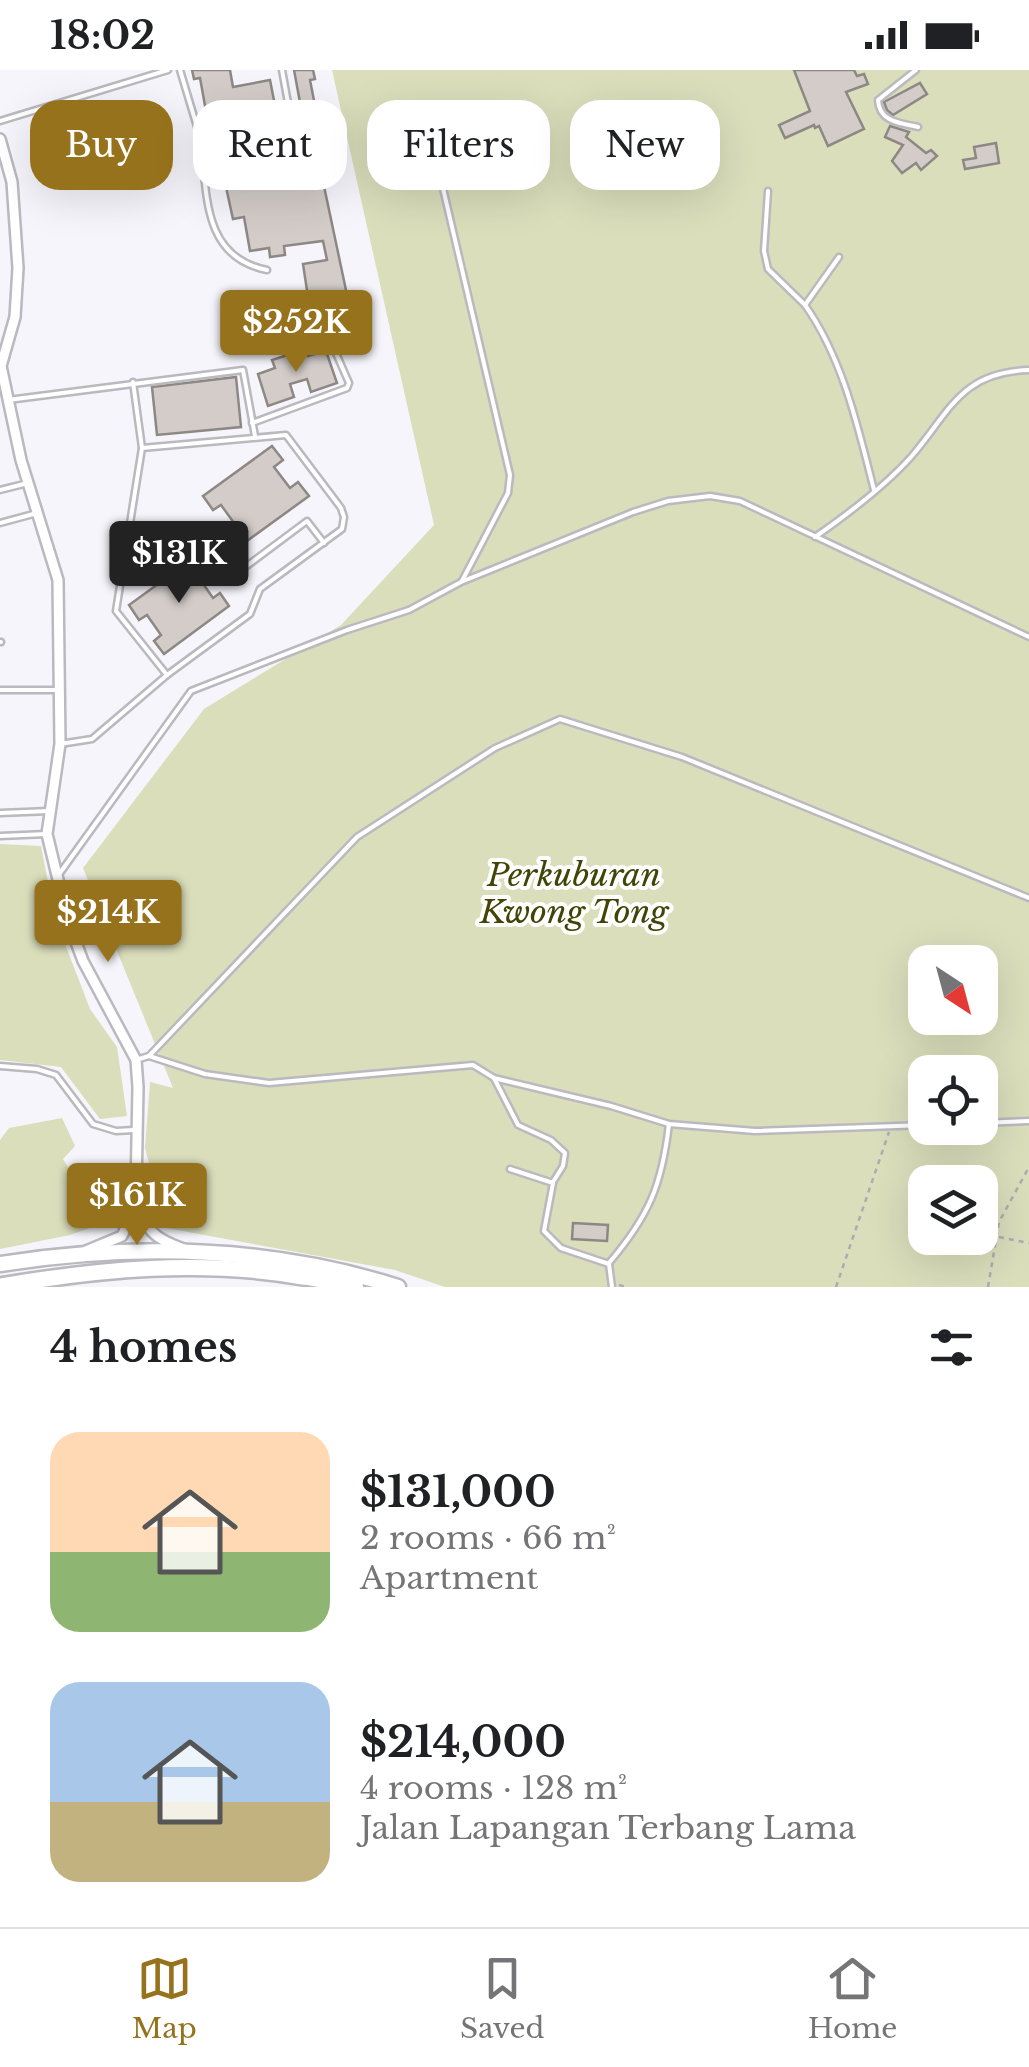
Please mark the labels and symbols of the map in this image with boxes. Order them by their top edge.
pin: $252K [226,290,366,375]
pin: $131K [109,521,249,606]
park label: Perkuburan Kwong Tong [479,855,671,932]
pin: $214K [38,880,178,965]
north arrow [908,945,998,1035]
pin: $161K [67,1163,207,1248]

